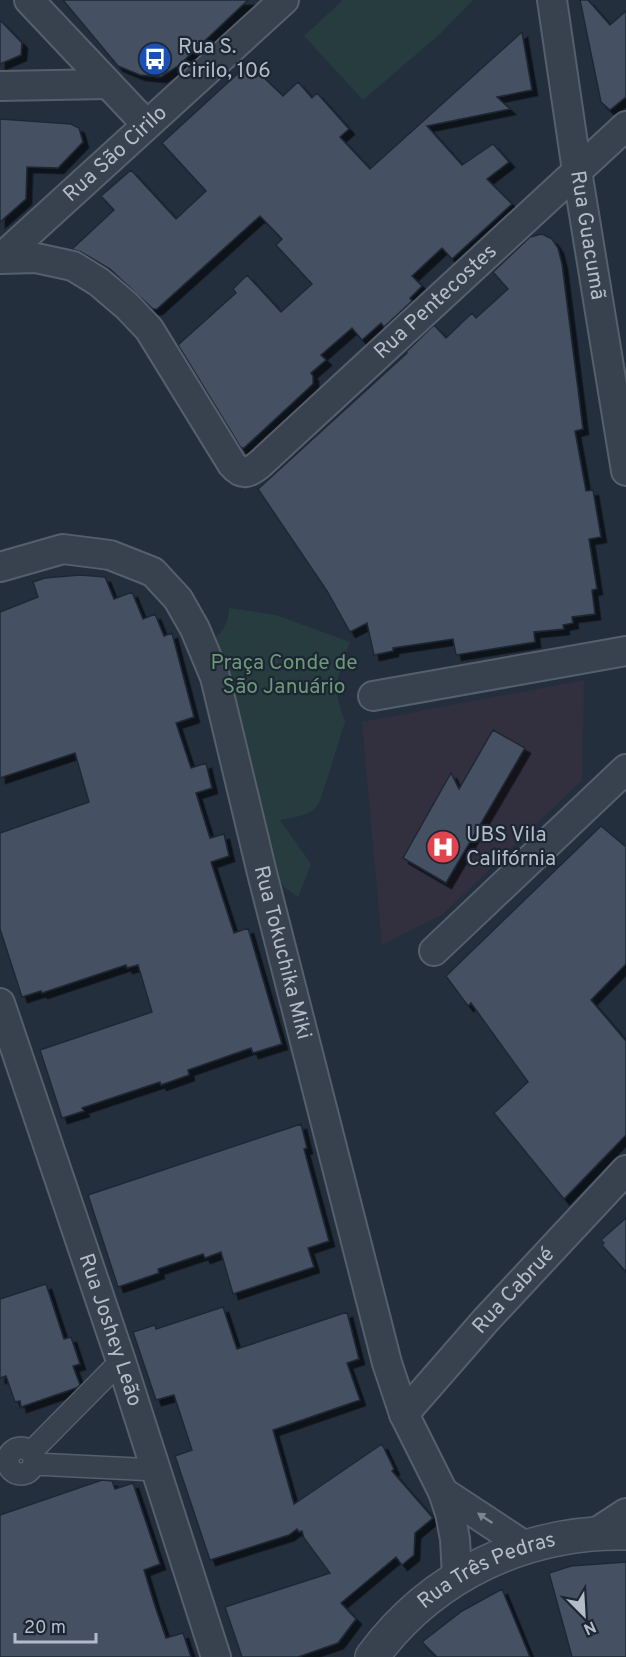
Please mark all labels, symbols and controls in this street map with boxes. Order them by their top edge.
place label: Rua S. Cirilo, 106 [178,34,271,85]
bus stop icon: Rua S. Cirilo, 106 [137,41,173,77]
street label: Rua São Cirilo [58,100,173,208]
street label: Rua Guacumã [564,169,611,302]
street label: Rua Pentecostes [369,238,503,365]
park label: Praça Conde de São Januário [210,650,358,701]
place label: UBS Vila Califórnia [466,822,556,873]
hospital icon: UBS Vila Califórnia [425,829,461,865]
street label: Rua Tokuchika Miki [247,863,317,1042]
street label: Rua Cabrué [466,1242,561,1340]
street label: Rua Joshey Leão [72,1250,148,1410]
one-way arrow [476,1513,493,1524]
street label: Rua Três Pedras [412,1526,558,1615]
north arrow [554,1585,614,1645]
scale bar [15,1606,96,1644]
text: N [580,1615,599,1638]
text: 20 m [24,1617,66,1640]

